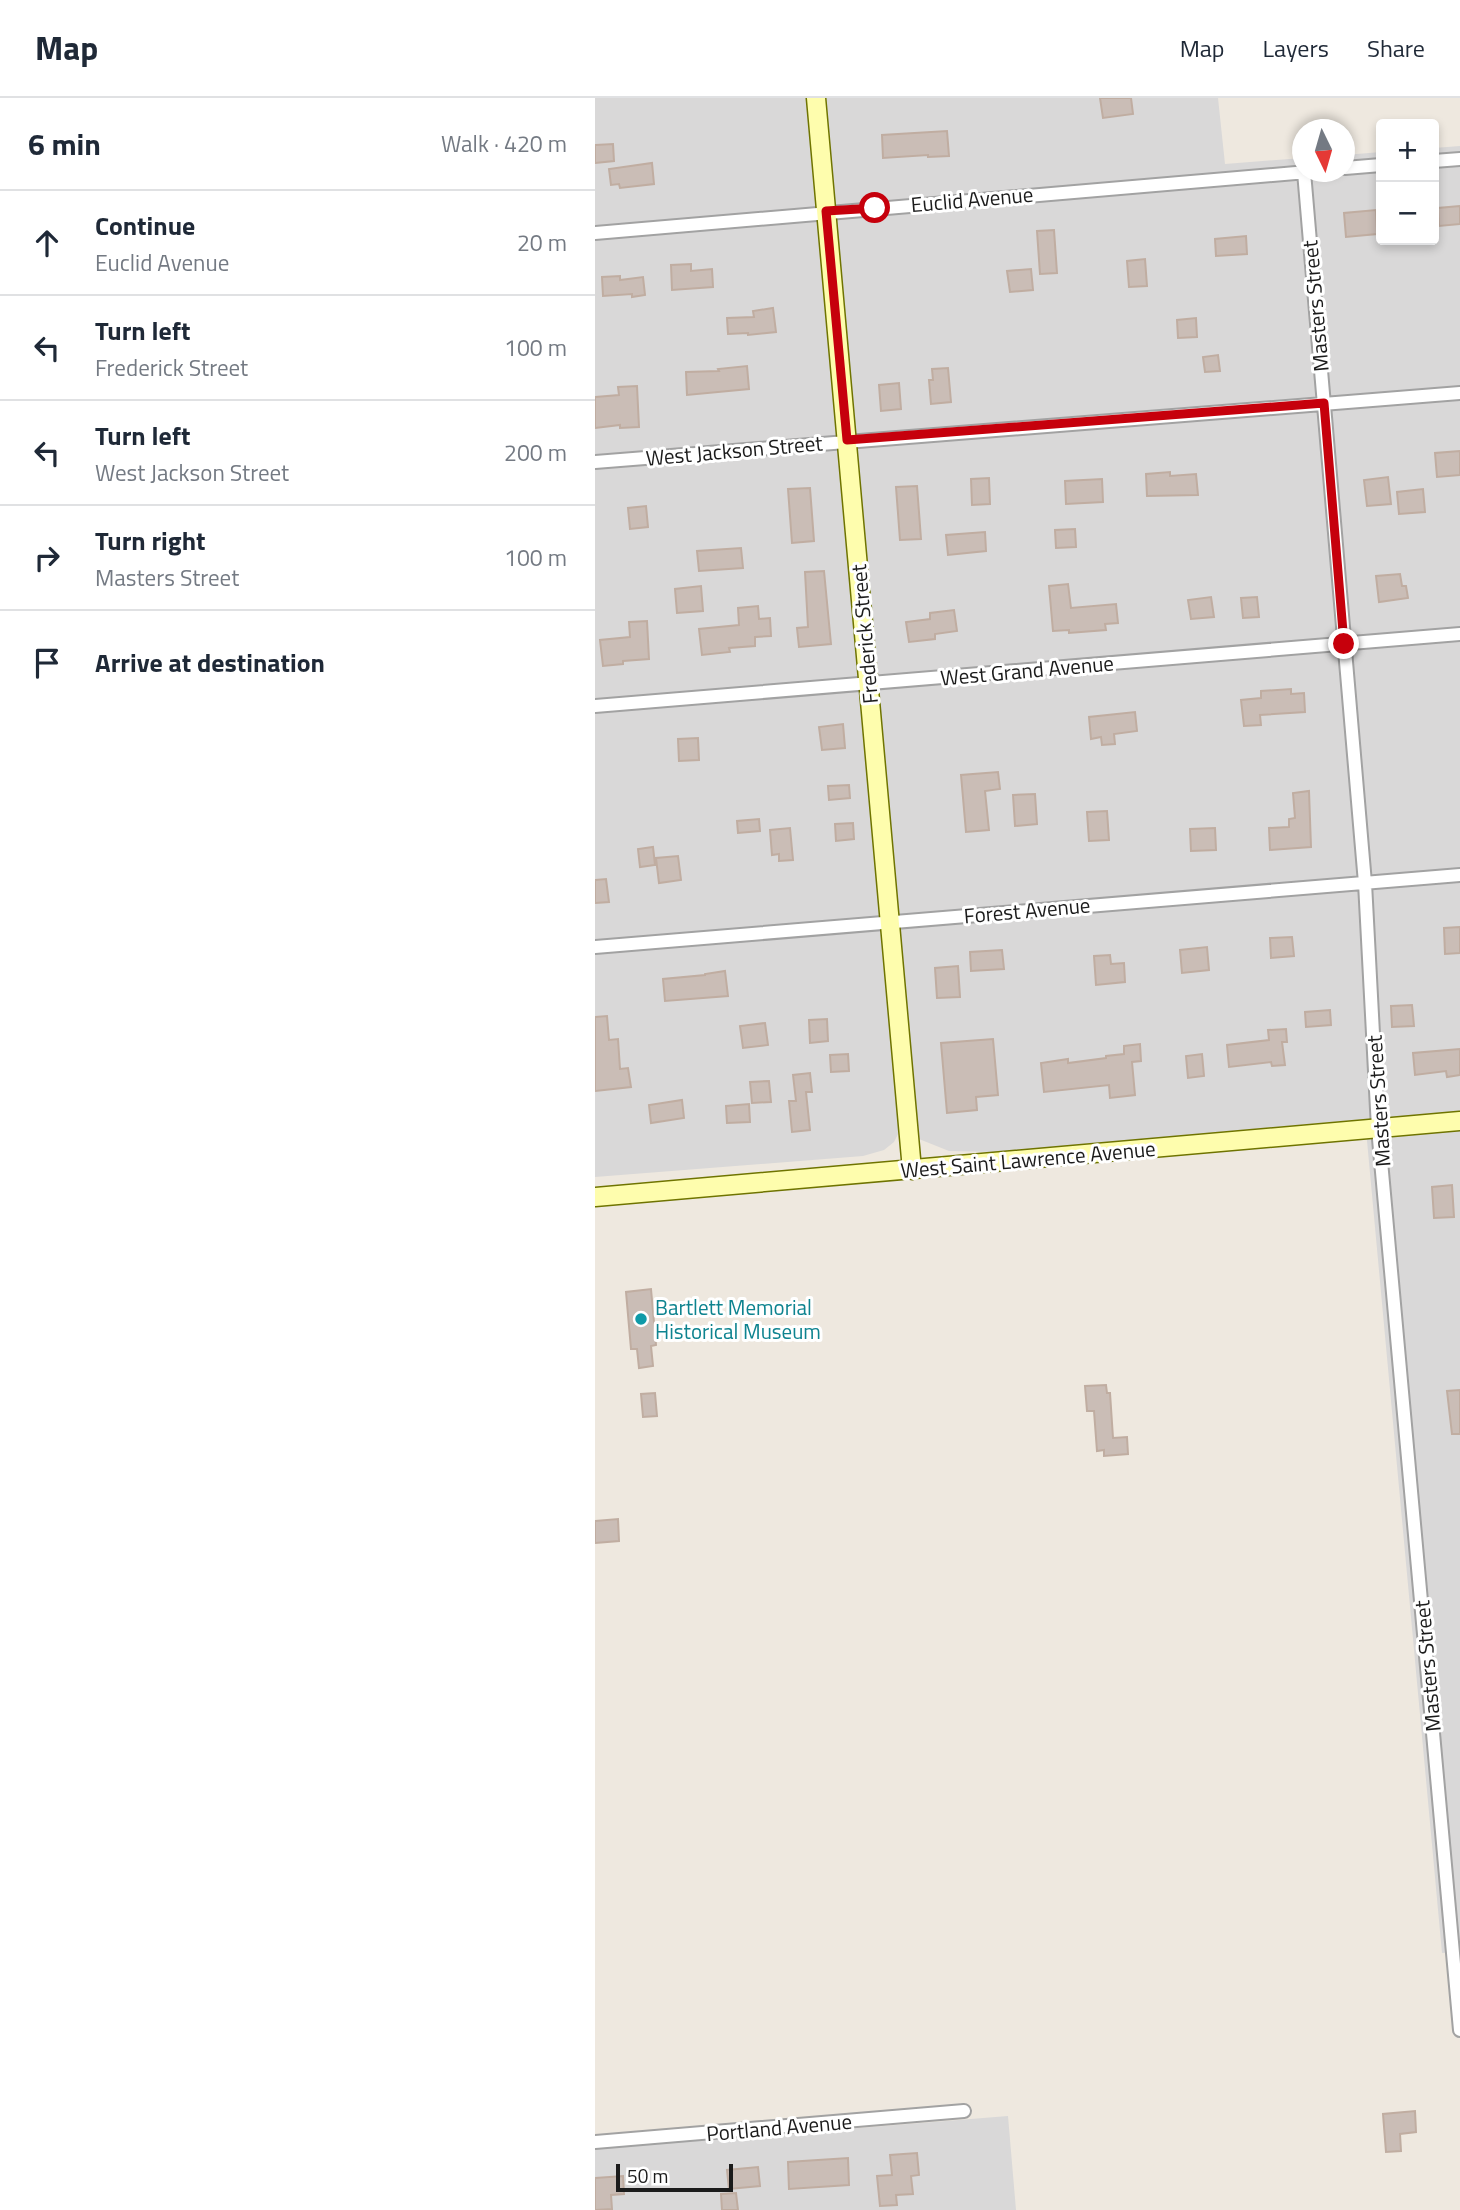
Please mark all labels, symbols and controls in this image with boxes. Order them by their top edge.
text: Map [35,23,98,73]
text: Map [1180,30,1225,66]
text: Layers [1263,30,1329,66]
text: Share [1367,30,1425,66]
north arrow [1292,119,1355,182]
map controls [1376,119,1439,245]
button: + [1376,119,1439,182]
text: 6 min [28,121,101,167]
text: Walk · 420 m [441,126,567,161]
street label: Euclid Avenue [910,178,1034,220]
button: − [1376,182,1439,245]
route start [859,192,890,223]
text: Continue [95,206,195,245]
icon: ahead [28,224,66,262]
text: 20 m [517,225,567,260]
street label: Masters Street [1293,238,1337,373]
text: Euclid Avenue [95,245,229,280]
text: Turn left [95,311,190,350]
icon: left [28,329,66,367]
text: 100 m [504,330,567,365]
text: Frederick Street [95,350,248,385]
text: Turn left [95,416,190,455]
street label: West Jackson Street [644,426,824,474]
icon: left [28,434,66,472]
text: 200 m [504,435,567,470]
text: West Jackson Street [95,455,289,490]
text: Turn right [95,521,206,560]
icon: right [28,539,66,577]
text: 100 m [504,540,567,575]
text: Masters Street [95,560,239,595]
street label: Frederick Street [842,562,886,705]
route end [1328,628,1359,659]
text: Arrive at destination [95,643,325,682]
icon: arrive [28,644,66,682]
street label: West Grand Avenue [939,646,1115,694]
street label: Forest Avenue [962,889,1092,931]
street label: Masters Street [1357,1034,1399,1168]
street label: West Saint Lawrence Avenue [899,1132,1157,1186]
place label: Bartlett Memorial Historical Museum [655,1291,821,1347]
marker: Bartlett Memorial Historical Museum [633,1311,649,1327]
street label: Masters Street [1405,1598,1449,1733]
street label: Portland Avenue [705,2105,853,2149]
scale bar [616,2161,733,2193]
text: 50 m [627,2161,668,2190]

